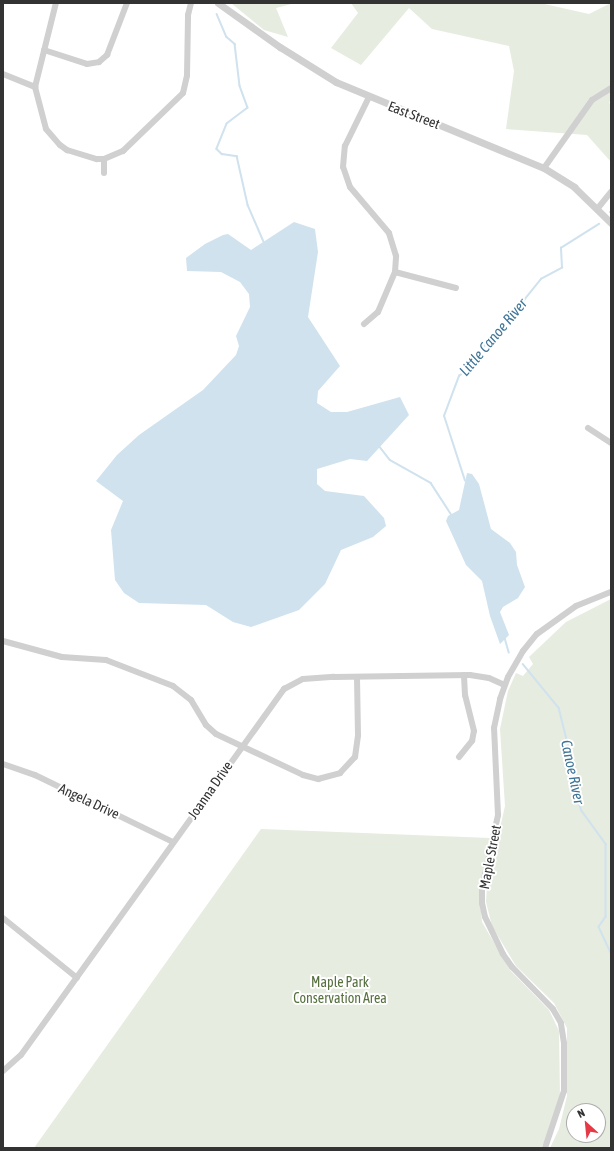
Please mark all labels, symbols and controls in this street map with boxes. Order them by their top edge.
street label: East Street [386,97,442,133]
water label: Little Canoe River [455,295,531,379]
water label: Canoe River [557,738,589,806]
street label: Joanna Drive [184,758,236,822]
street label: Angela Drive [56,780,122,822]
street label: Maple Street [476,823,504,891]
park label: Maple Park Conservation Area [293,974,387,1006]
north arrow [566,1103,606,1143]
text: N [575,1106,587,1120]

